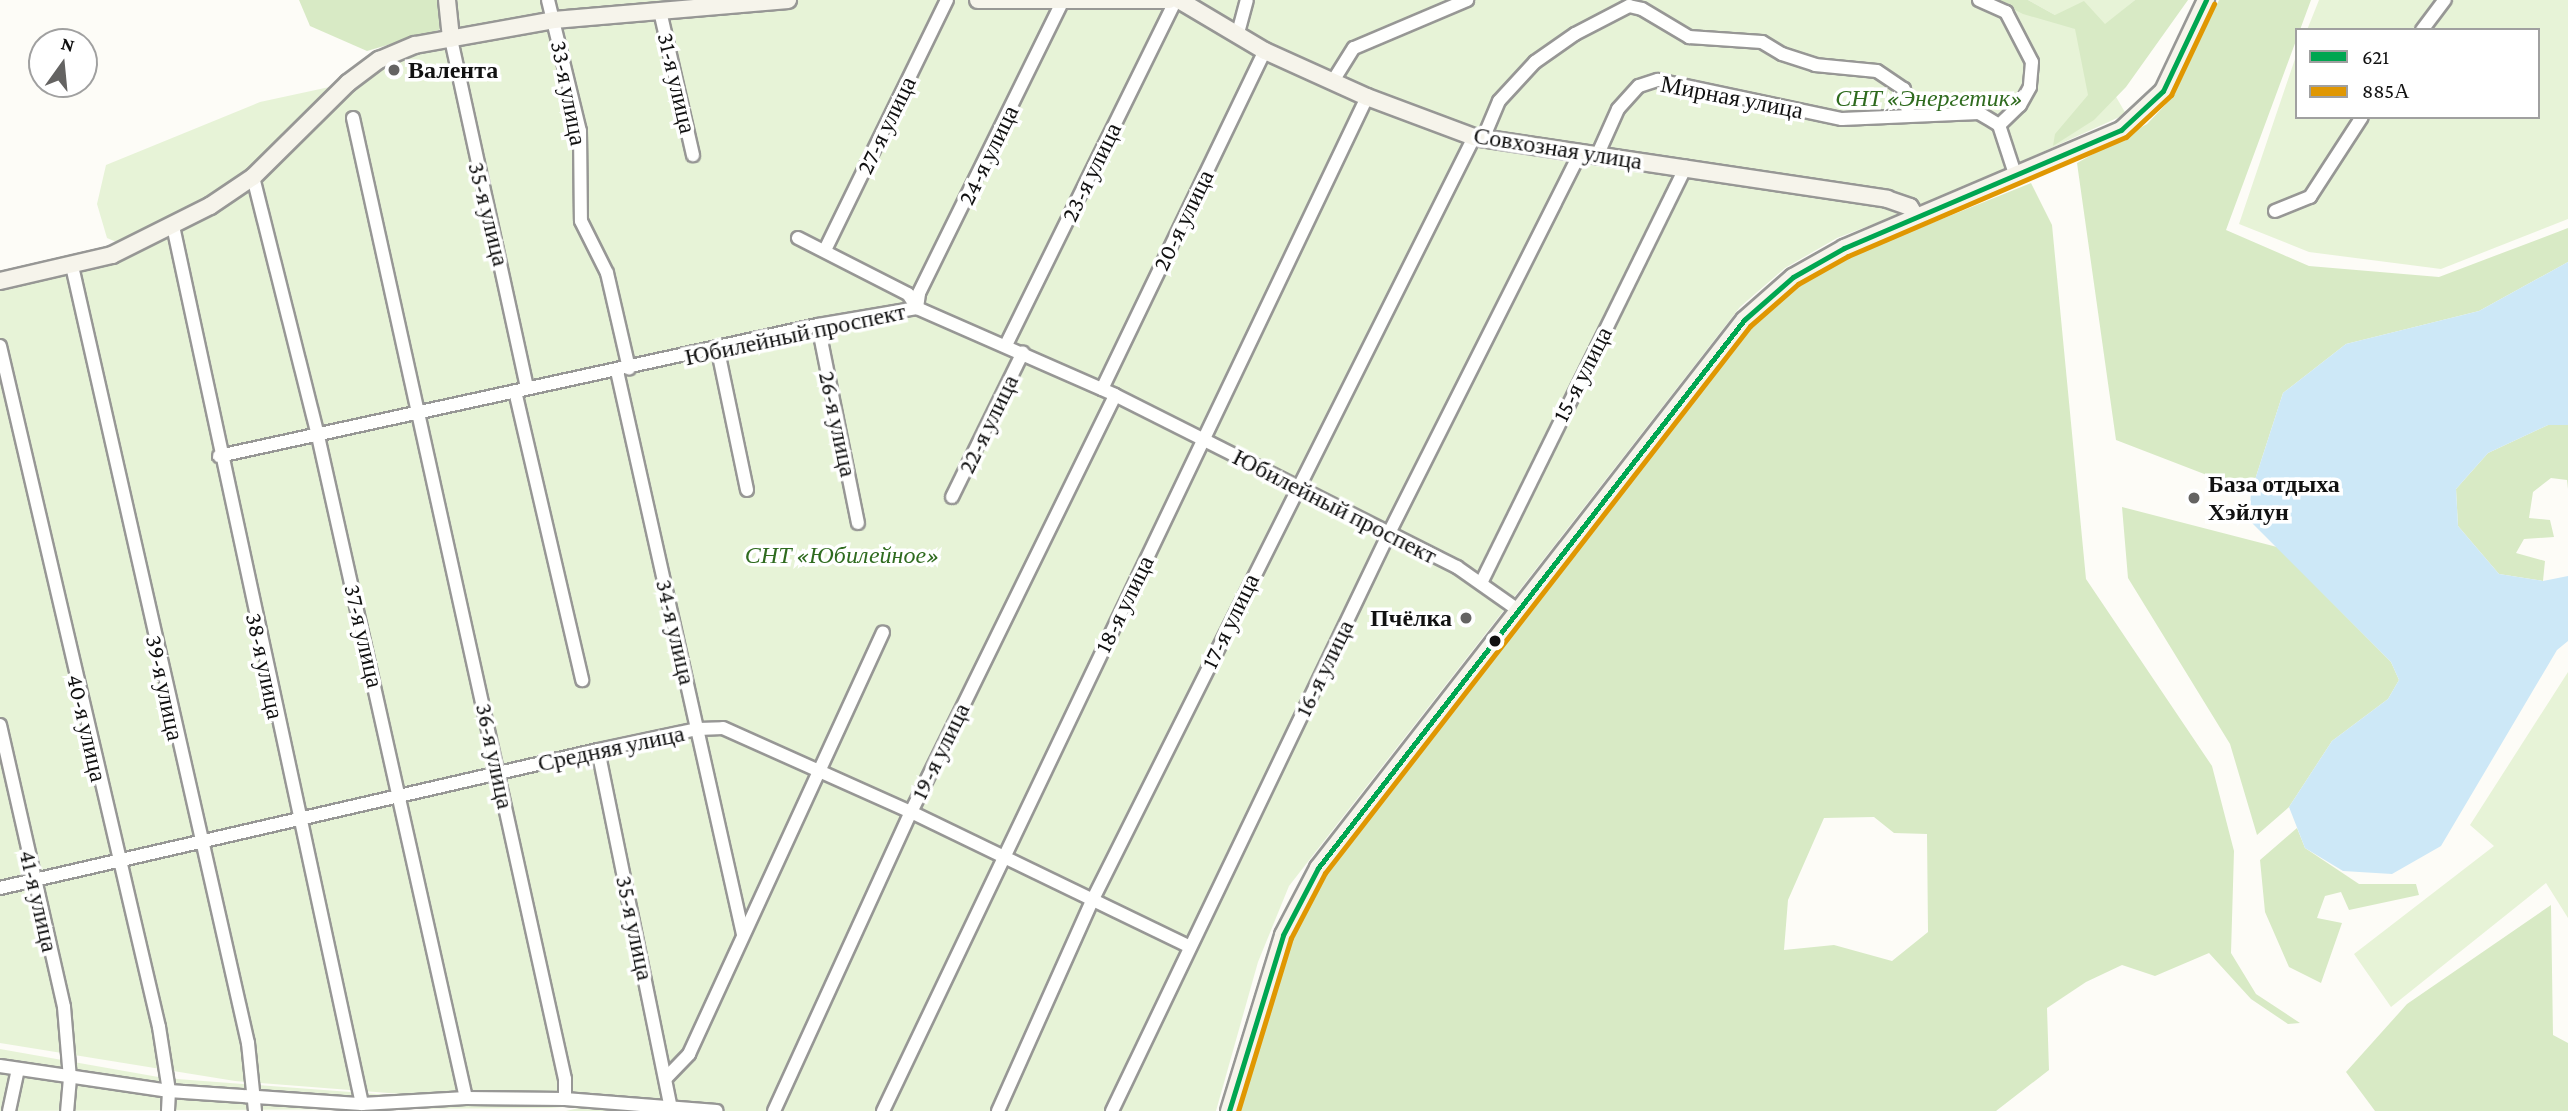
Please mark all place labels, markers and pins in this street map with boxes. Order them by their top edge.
place label: Валента [408,56,498,84]
marker: Валента [386,62,402,78]
place label: База отдыха Хэйлун [2208,470,2340,526]
marker: База отдыха Хэйлун [2186,490,2202,506]
place label: Пчёлка [1370,604,1452,632]
marker: Пчёлка [1458,610,1474,626]
unlabelled marker [1488,634,1502,648]

